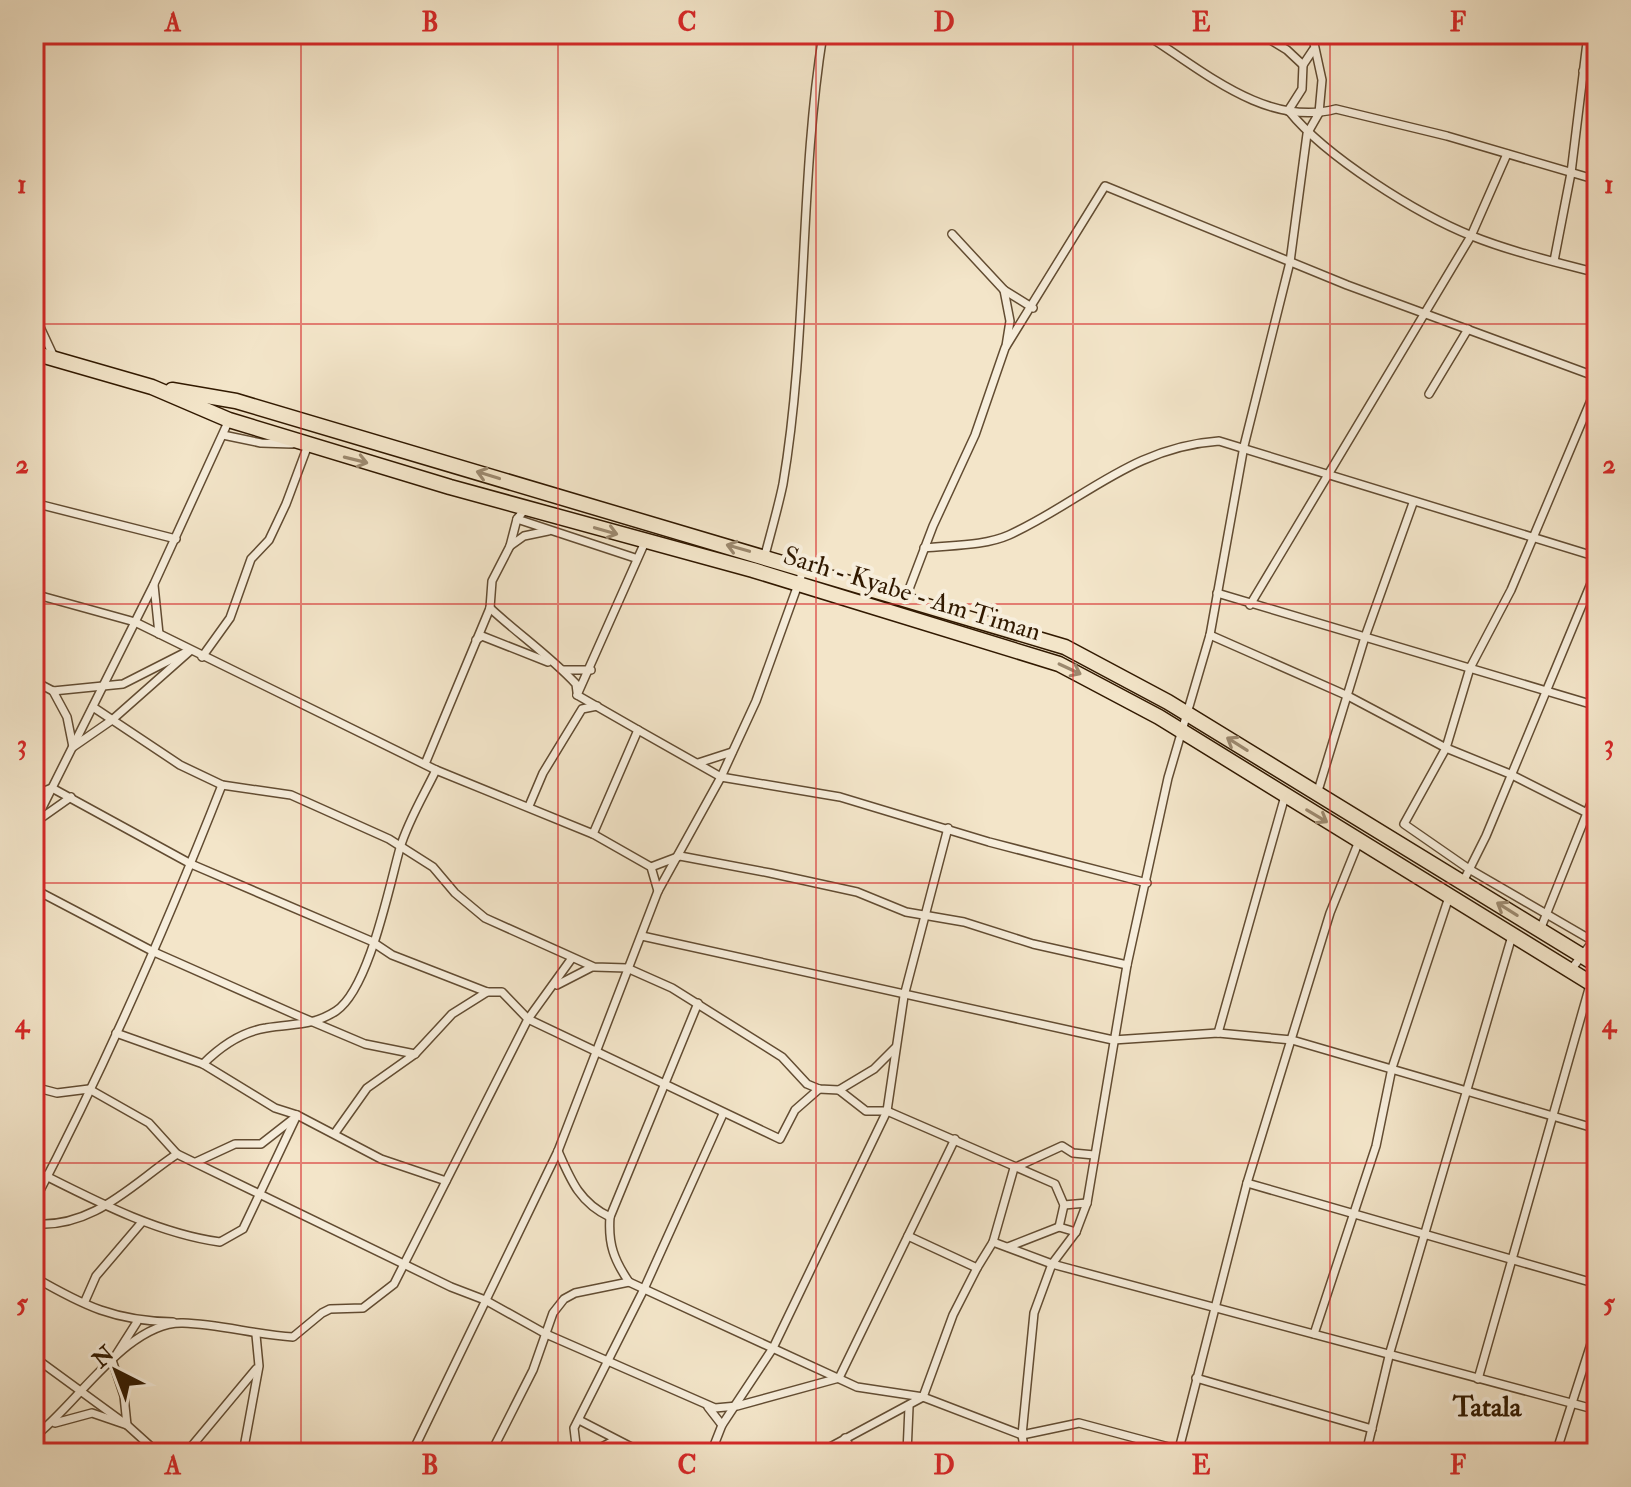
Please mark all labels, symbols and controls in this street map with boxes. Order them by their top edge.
text: A [164,7,182,39]
text: B [421,7,439,39]
text: C [677,7,697,39]
text: D [933,7,955,39]
text: E [1192,7,1211,39]
text: F [1450,7,1467,39]
text: 1 [17,169,27,201]
text: 1 [1604,169,1614,201]
text: 2 [15,449,29,481]
text: 2 [1602,449,1616,481]
one-way arrow [343,453,369,468]
one-way arrow [476,467,501,481]
one-way arrow [593,524,619,539]
one-way arrow [725,539,751,554]
street label: Sarh - Kyabe - Am Timan [779,540,1045,648]
one-way arrow [1057,662,1081,677]
text: 3 [17,729,27,761]
text: 3 [1604,729,1614,761]
one-way arrow [1226,736,1249,752]
one-way arrow [1305,808,1328,824]
one-way arrow [1496,901,1518,918]
text: 4 [14,1008,31,1040]
text: 4 [1601,1008,1618,1040]
text: 5 [16,1288,28,1320]
text: 5 [1603,1288,1615,1320]
north arrow [76,1331,156,1411]
text: N [86,1340,120,1375]
district label: Tatala [1452,1390,1523,1425]
text: A [164,1450,182,1482]
text: B [421,1450,439,1482]
text: C [677,1450,697,1482]
text: D [933,1450,955,1482]
text: E [1192,1450,1211,1482]
text: F [1450,1450,1467,1482]

